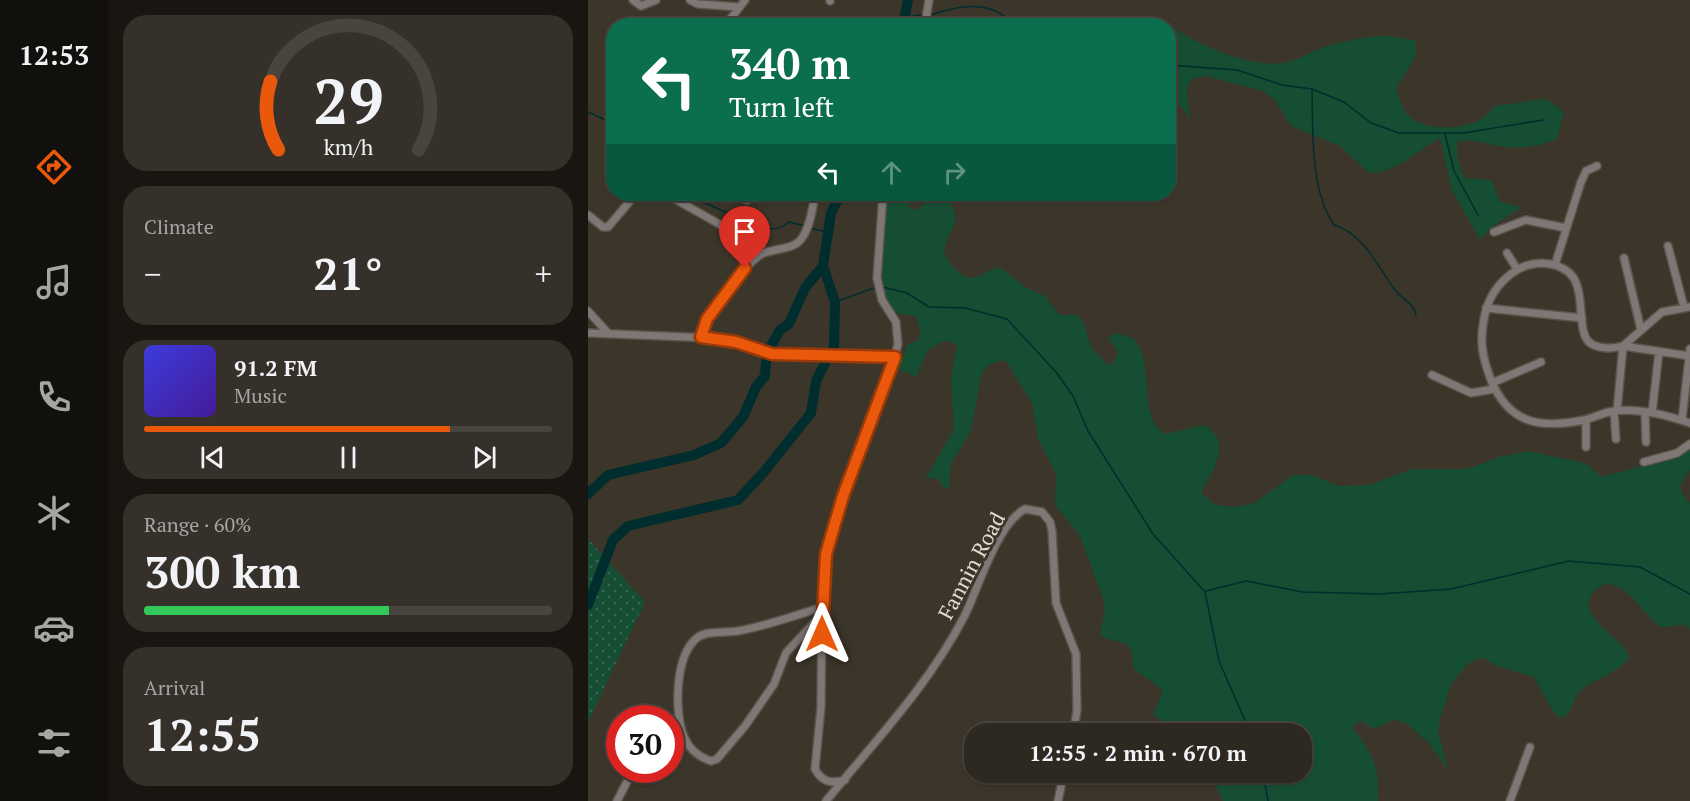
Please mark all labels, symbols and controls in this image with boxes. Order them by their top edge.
text: 340 m [729,35,850,91]
text: 12:53 [19,37,89,73]
icon: left [630,42,708,120]
text: 29 [313,59,383,142]
text: Turn left [729,89,834,125]
text: km/h [323,133,373,161]
icon: directions [33,146,75,188]
icon: left [812,156,845,189]
icon: ahead [875,156,908,189]
icon: right [938,156,971,189]
pin [719,206,770,268]
text: Climate [144,213,214,240]
icon: arrive [728,215,761,248]
text: 21° [313,243,383,303]
text: − [144,252,162,295]
text: + [534,252,552,295]
icon: music [33,261,75,303]
text: 91.2 FM [234,353,317,382]
icon: phone [33,376,75,418]
text: Music [234,382,287,409]
icon: previous [196,441,229,474]
icon: pause [332,441,365,474]
icon: next [468,441,501,474]
icon: climate [33,492,75,534]
street label: Fannin Road [931,507,1011,624]
text: Range · 60% [144,511,251,538]
text: 300 km [144,541,300,601]
position arrow [790,602,854,666]
icon: car [33,607,75,649]
text: Arrival [144,674,205,701]
text: 12:55 [144,704,261,764]
speed limit sign: 30 [606,705,684,783]
icon: filters [33,722,75,764]
text: 12:55 · 2 min · 670 m [1029,738,1247,767]

